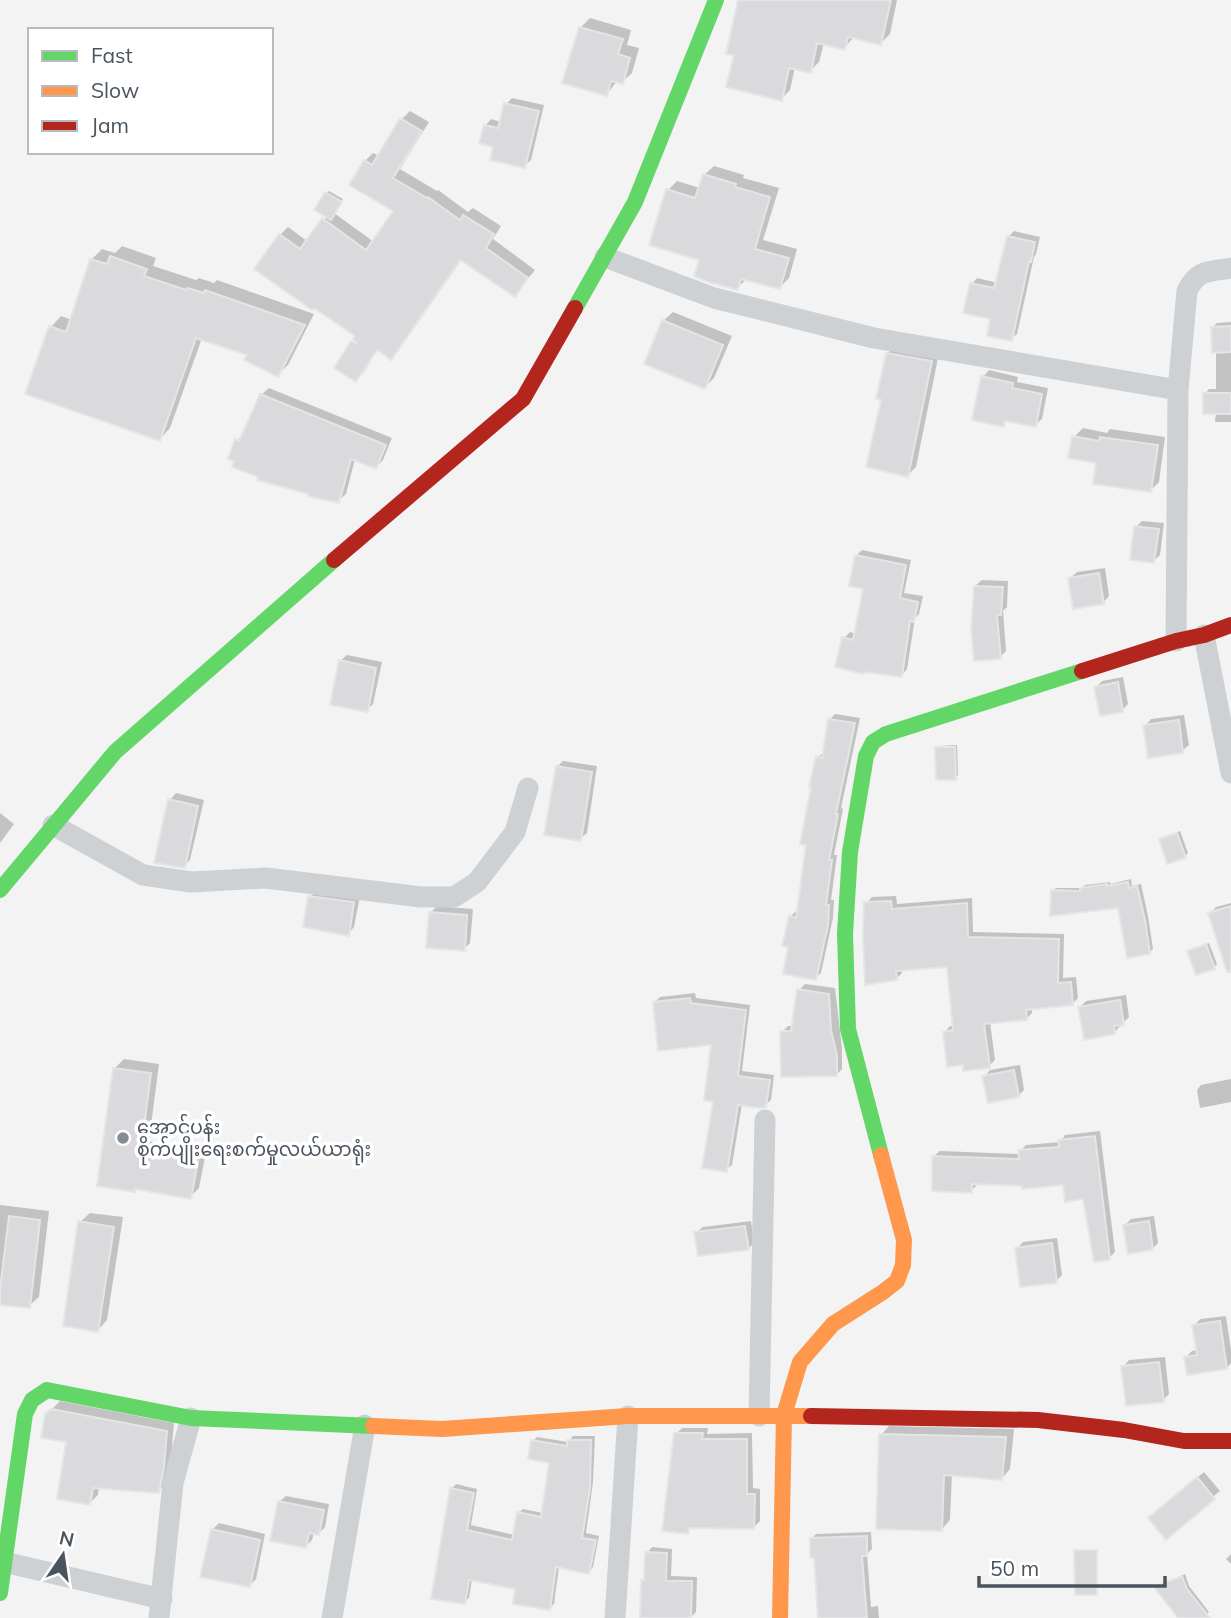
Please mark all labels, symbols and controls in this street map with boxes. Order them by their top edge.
legend [28,28,273,154]
text: Fast [91,42,133,68]
text: Slow [91,77,139,103]
text: Jam [91,112,129,138]
place label: အောင်ပန်း စိုက်ပျိုးရေးစက်မှုလယ်ယာရုံး [137,1113,371,1166]
marker: အောင်ပန်း စိုက်ပျိုးရေးစက်မှုလယ်ယာရုံး [115,1130,131,1146]
north arrow [28,1520,98,1590]
text: N [57,1525,77,1552]
scale bar [979,1544,1164,1588]
text: 50 m [990,1555,1039,1581]

